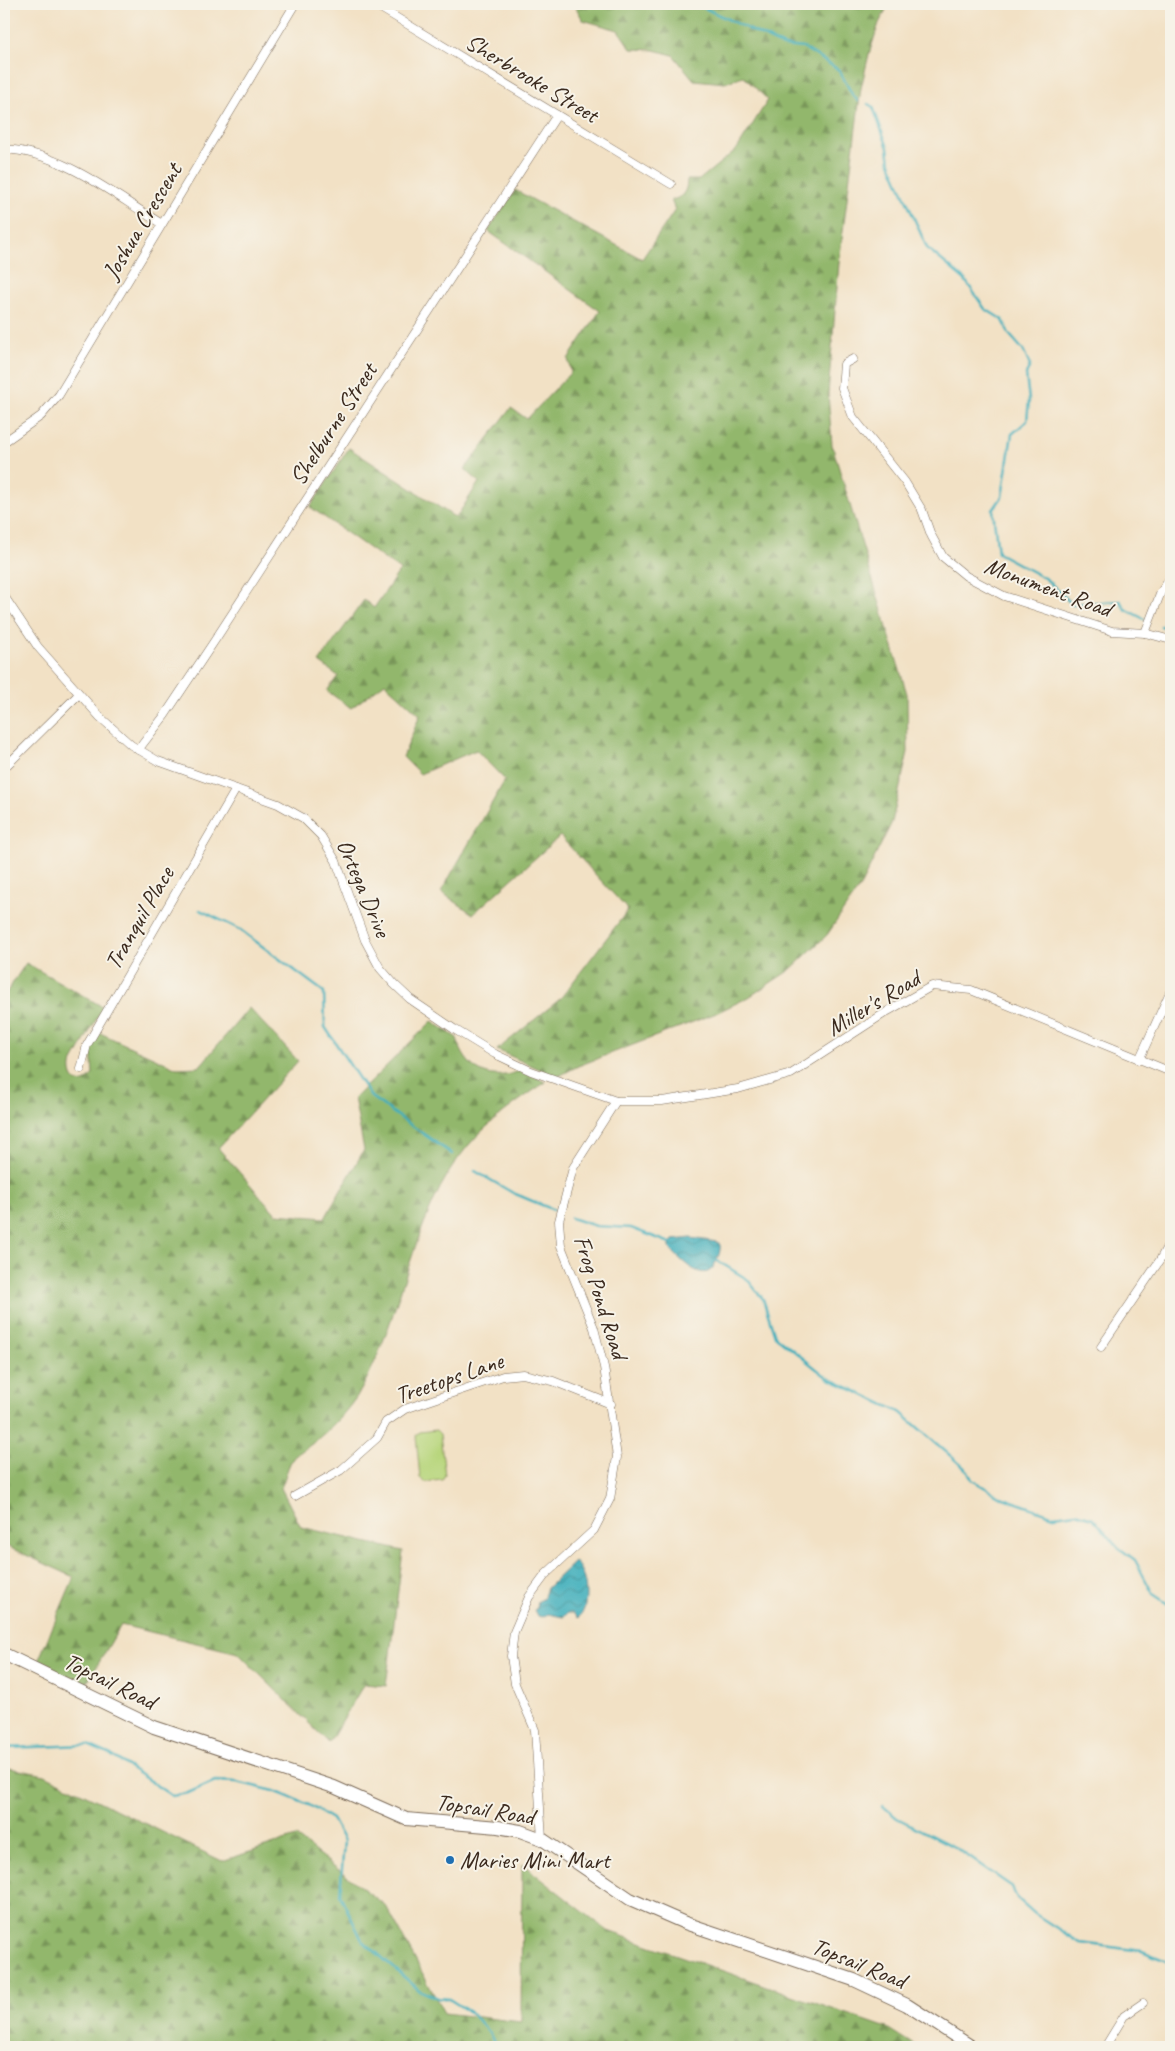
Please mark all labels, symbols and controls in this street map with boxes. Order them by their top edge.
street label: Sherbrooke Street [460,27,606,131]
street label: Joshua Crescent [95,156,189,285]
street label: Shelburne Street [282,356,385,491]
street label: Monument Road [981,550,1119,625]
street label: Ortega Drive [330,835,399,943]
street label: Tranquil Place [98,859,181,975]
street label: Miller's Road [821,962,928,1043]
street label: Frog Pond Road [567,1232,636,1366]
street label: Treetops Lane [391,1345,509,1410]
street label: Topsail Road [59,1646,164,1718]
street label: Topsail Road [434,1786,540,1832]
place label: Maries Mini Mart [460,1845,612,1875]
marker: Maries Mini Mart [444,1854,456,1866]
street label: Topsail Road [808,1931,914,1997]

